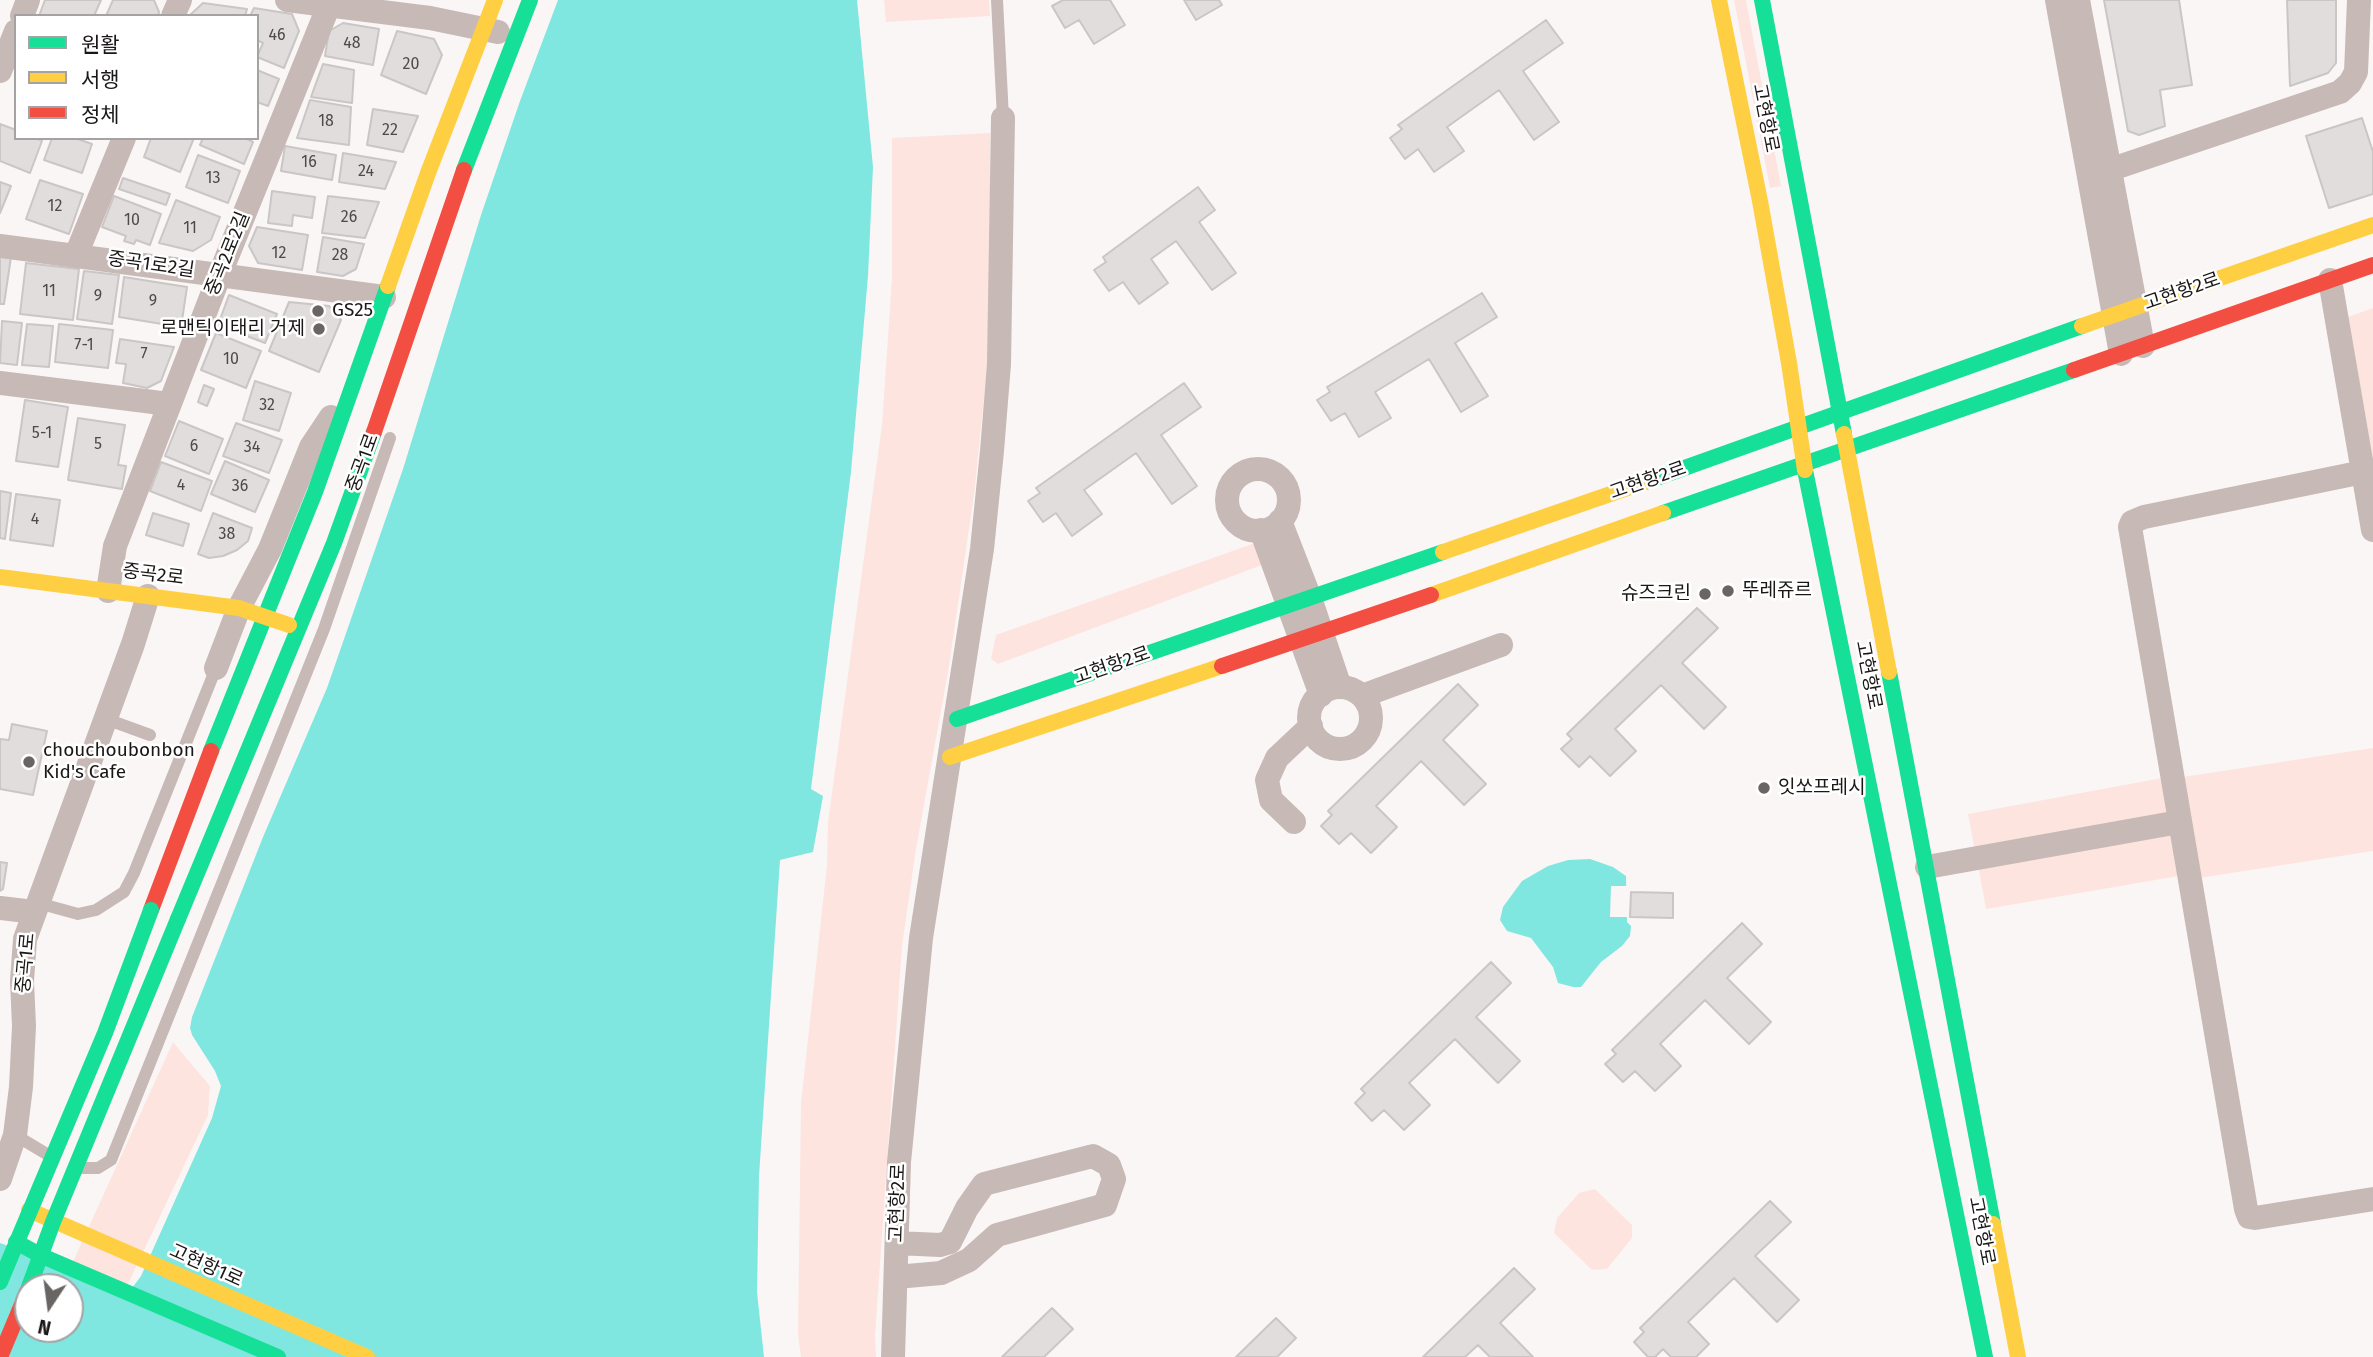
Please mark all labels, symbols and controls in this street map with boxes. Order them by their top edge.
legend [14,14,259,140]
house number: 46 [268,26,286,46]
text: 원활 [81,32,120,58]
house number: 48 [343,34,361,54]
house number: 20 [403,55,419,75]
text: 서행 [81,67,120,93]
street label: 고현항로 [1747,82,1783,154]
text: 정체 [81,102,120,128]
house number: 18 [318,112,334,132]
house number: 22 [382,121,398,141]
house number: 16 [301,153,317,173]
house number: 24 [358,162,374,182]
house number: 13 [206,169,220,189]
house number: 12 [48,197,62,217]
house number: 26 [341,208,357,228]
street label: 중곡2로2길 [201,209,255,299]
house number: 10 [124,211,140,231]
house number: 11 [183,219,197,239]
house number: 12 [272,244,286,264]
house number: 28 [332,246,348,266]
street label: 중곡1로2길 [106,248,196,282]
street label: 고현항2로 [2141,268,2223,316]
house number: 11 [42,282,56,302]
house number: 9 [94,287,102,307]
house number: 9 [149,292,157,312]
place label: GS25 [332,300,373,322]
marker: GS25 [310,303,326,319]
place label: 로맨틱이태리 거제 [160,318,305,340]
marker: 로맨틱이태리 거제 [311,321,327,337]
house number: 7-1 [74,336,94,356]
house number: 7 [140,345,148,365]
house number: 10 [223,350,239,370]
house number: 32 [259,396,275,416]
house number: 5-1 [32,424,52,444]
street label: 중곡1로 [342,431,384,495]
house number: 5 [94,435,102,455]
house number: 6 [190,437,198,457]
house number: 34 [244,438,260,458]
street label: 고현항2로 [1607,457,1689,505]
house number: 4 [177,476,185,496]
house number: 36 [232,477,248,497]
house number: 4 [31,510,39,530]
house number: 38 [219,525,235,545]
street label: 중곡2로 [121,560,185,590]
place label: 뚜레쥬르 [1742,580,1812,602]
place label: 슈즈크린 [1621,583,1691,605]
marker: 뚜레쥬르 [1720,583,1736,599]
marker: 슈즈크린 [1697,586,1713,602]
street label: 고현항로 [1850,639,1886,711]
street label: 고현항2로 [1071,642,1153,690]
place label: chouchoubonbon Kid's Cafe [43,740,195,784]
marker: chouchoubonbon Kid's Cafe [21,754,37,770]
place label: 잇쏘프레시 [1778,777,1865,799]
marker: 잇쏘프레시 [1756,780,1772,796]
street label: 중곡1로 [12,932,40,994]
street label: 고현항2로 [885,1163,911,1243]
street label: 고현항로 [1963,1195,1999,1267]
street label: 고현항1로 [166,1240,246,1292]
north arrow [14,1273,84,1343]
text: N [36,1314,53,1340]

